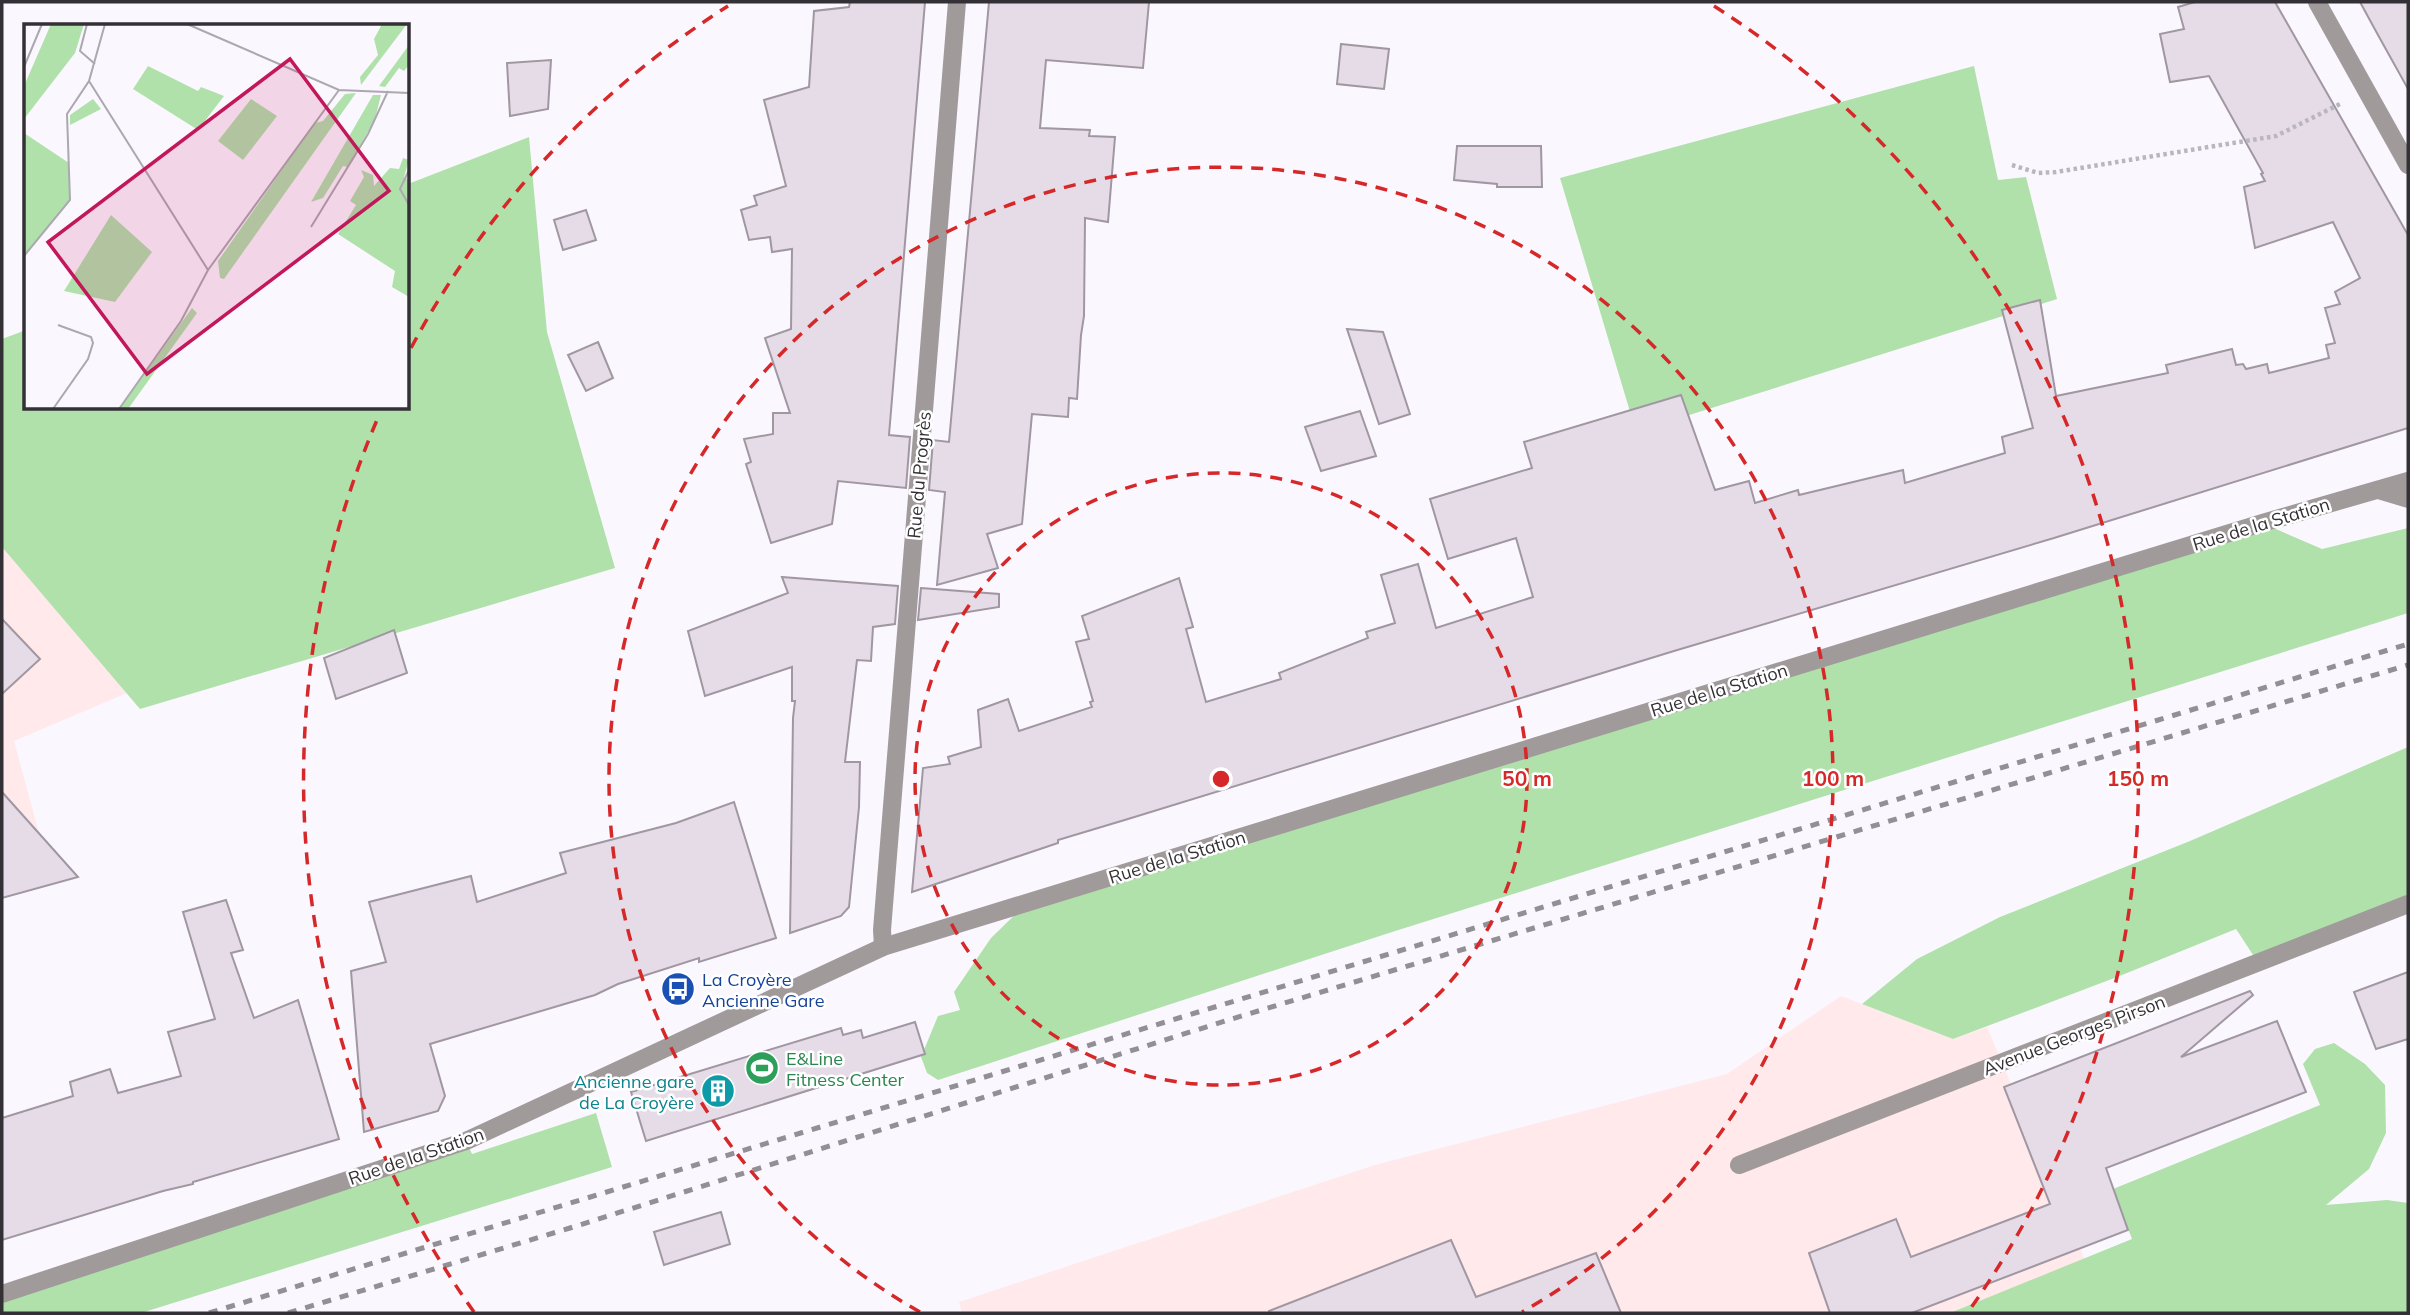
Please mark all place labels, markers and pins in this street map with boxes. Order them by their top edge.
centre of rings [1209,767,1233,791]
place label: La Croyère Ancienne Gare [702,968,825,1012]
bus stop icon: La Croyère Ancienne Gare [659,970,697,1008]
place label: E&Line Fitness Center [786,1047,905,1091]
sports icon: E&Line Fitness Center [743,1049,781,1087]
place label: Ancienne gare de La Croyère [574,1070,694,1114]
building icon: Ancienne gare de La Croyère [699,1072,737,1110]

